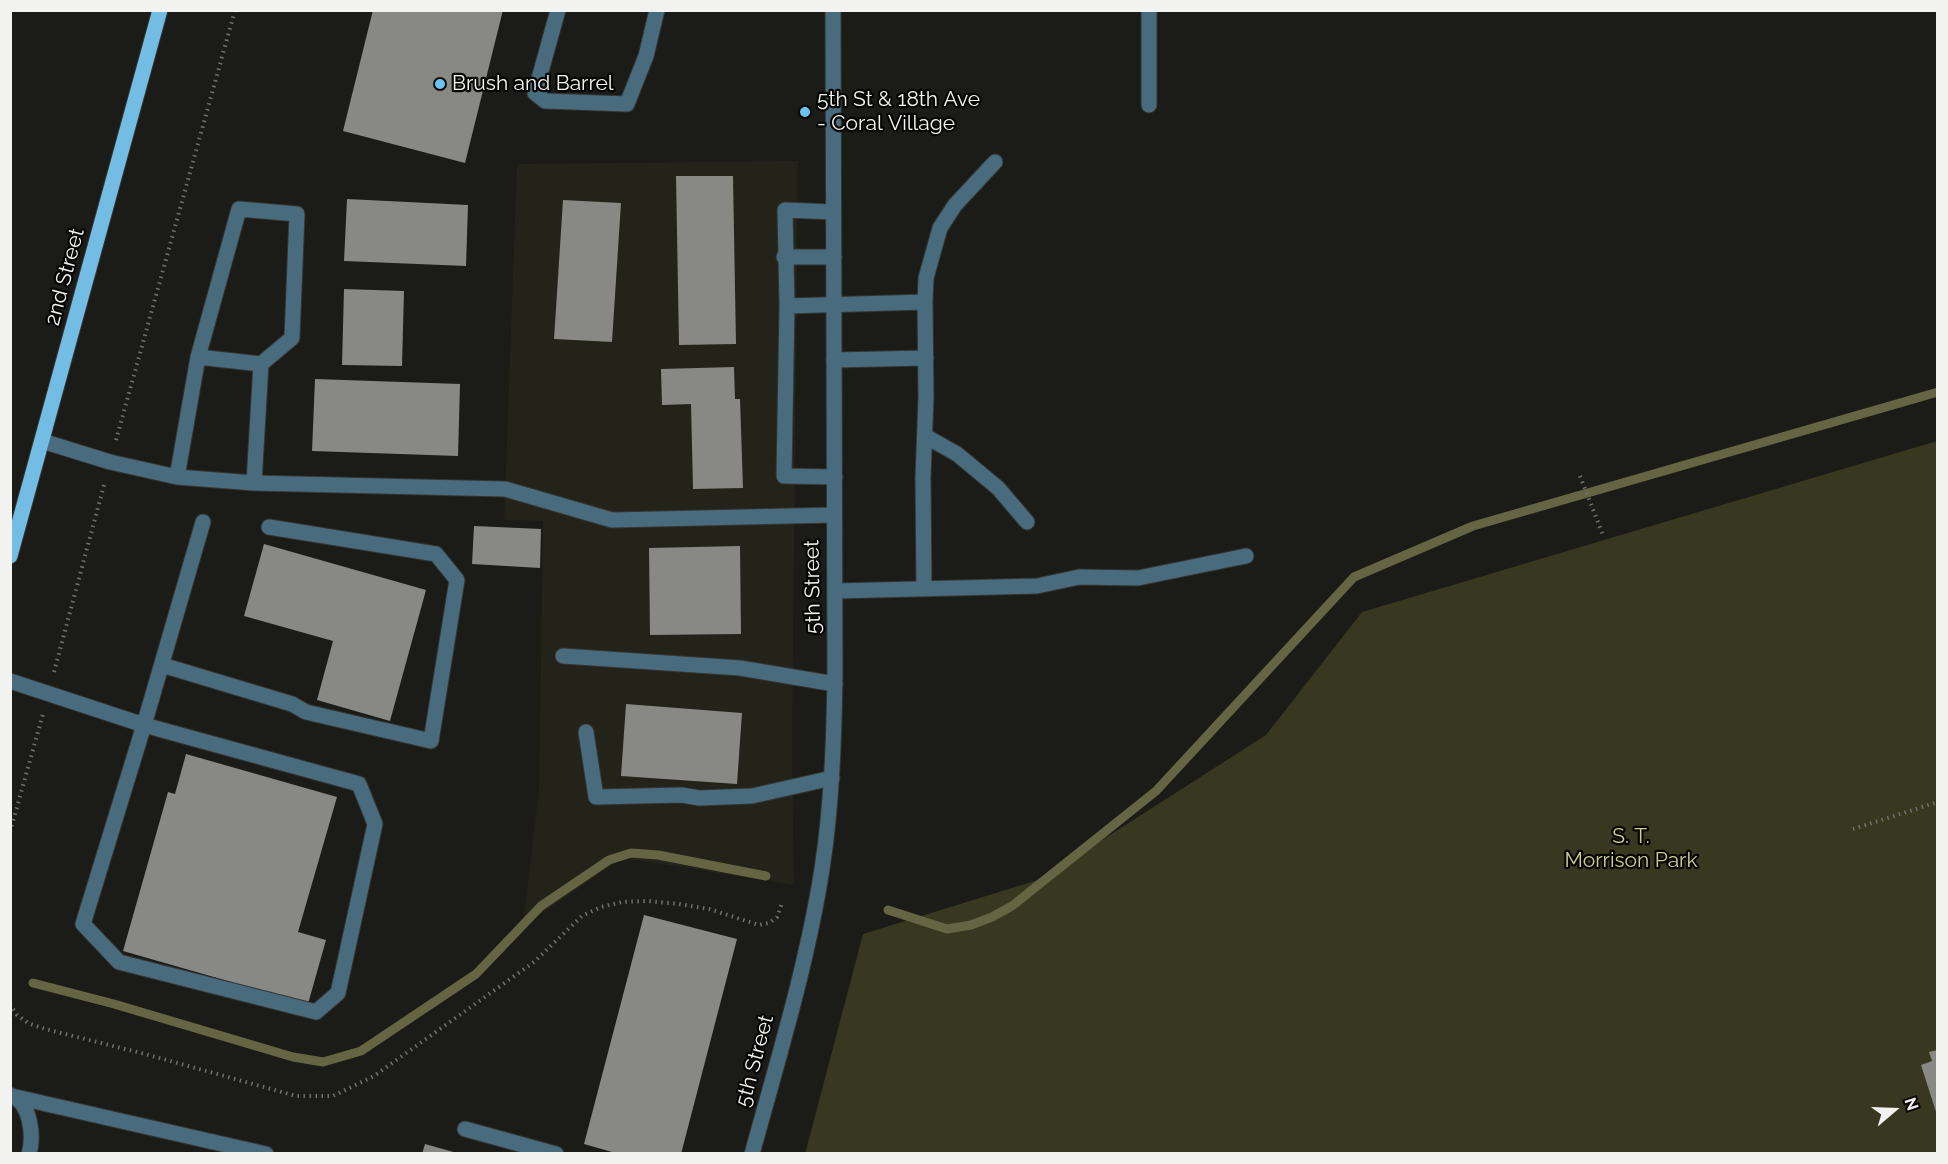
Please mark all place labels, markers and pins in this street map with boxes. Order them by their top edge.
place label: Brush and Barrel [452,71,614,97]
marker: Brush and Barrel [433,77,447,91]
place label: 5th St & 18th Ave - Coral Village [817,87,980,137]
marker: 5th St & 18th Ave - Coral Village [798,105,812,119]

